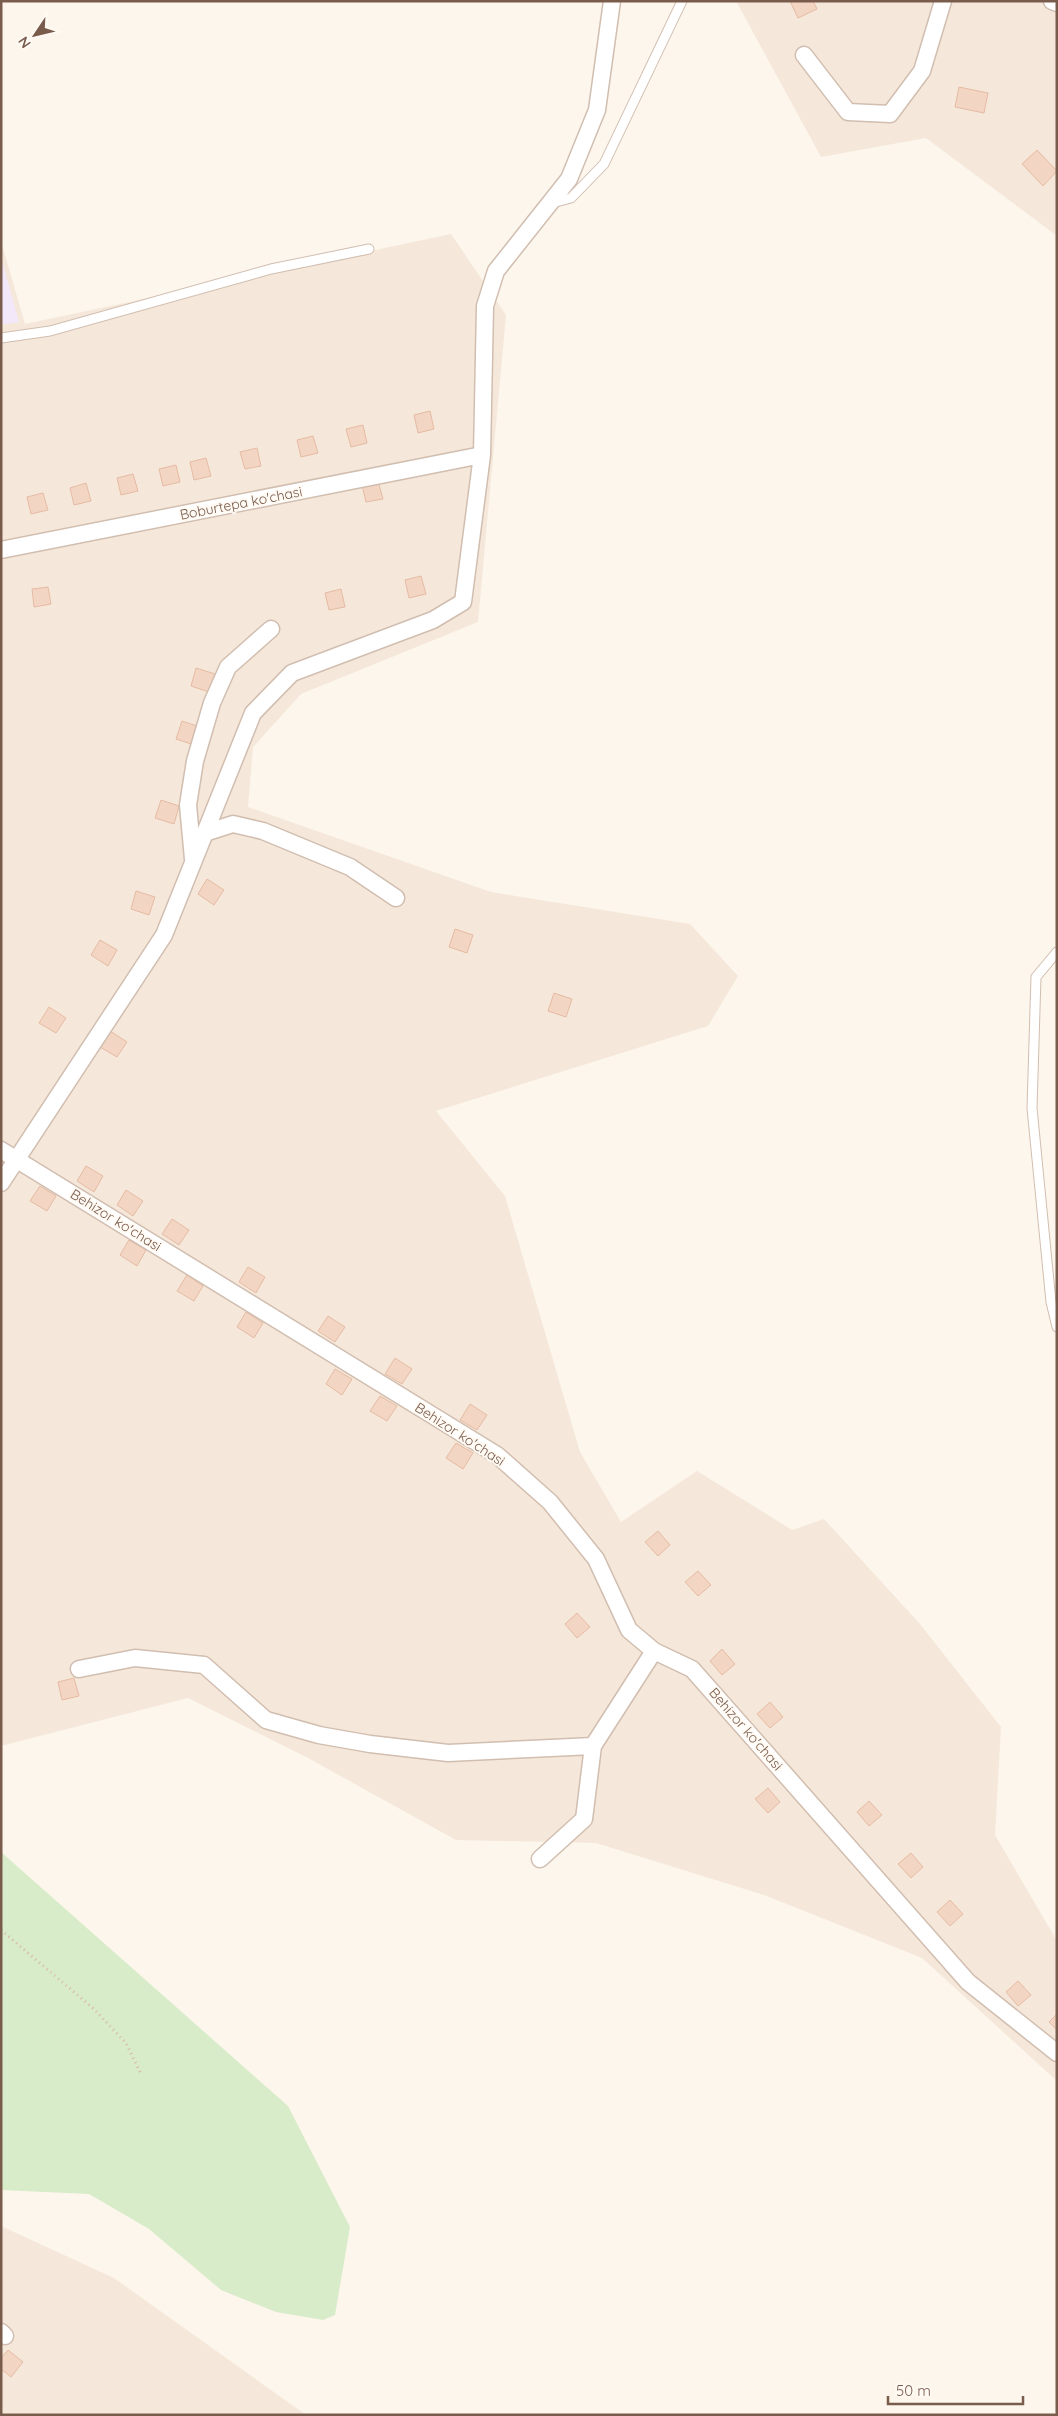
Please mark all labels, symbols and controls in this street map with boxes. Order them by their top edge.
north arrow [10,10,60,60]
text: N [14,33,35,52]
street label: Boburtepa ko'chasi [178,482,304,524]
street label: Behizor ko'chasi [67,1185,165,1255]
street label: Behizor ko'chasi [412,1398,508,1470]
street label: Behizor ko'chasi [705,1684,787,1774]
scale bar [888,2374,1023,2406]
text: 50 m [896,2381,931,2400]

